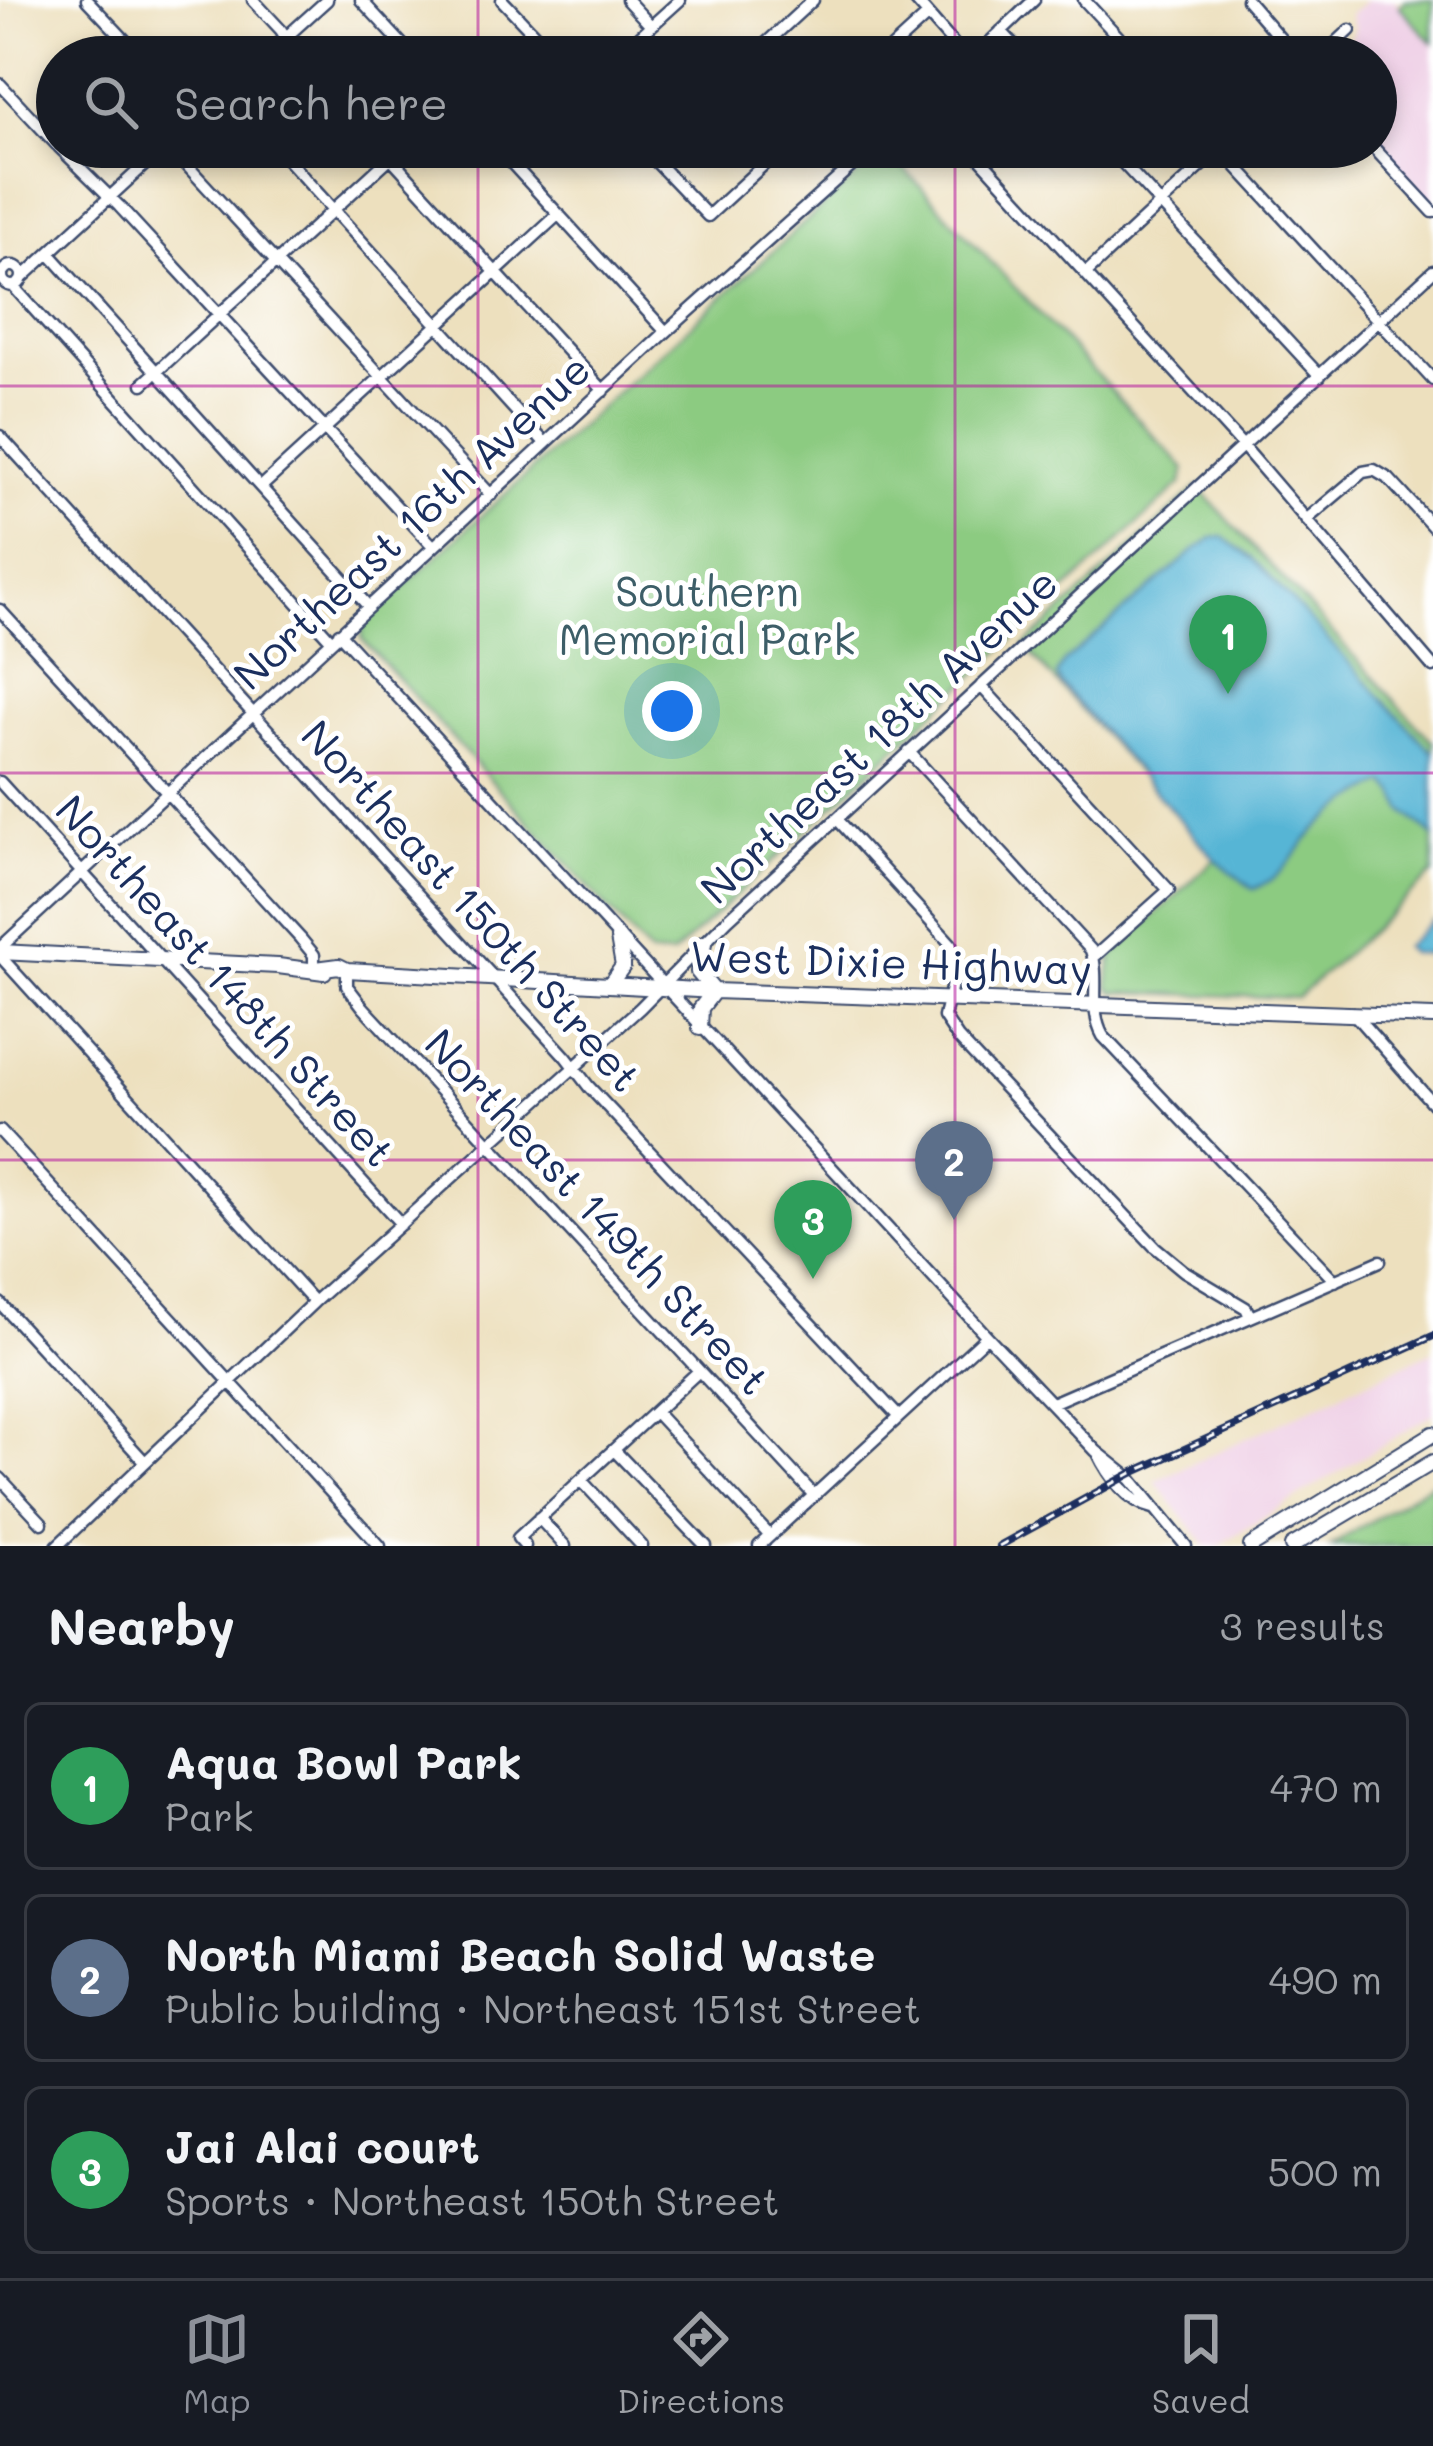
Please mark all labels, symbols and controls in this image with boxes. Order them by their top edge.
search box [36,36,1397,168]
icon: search [78,69,144,135]
text: Search here [174,73,448,131]
street label: Northeast 16th Avenue [221,341,601,701]
street label: Northeast 18th Avenue [688,555,1068,915]
park label: Southern Memorial Park [558,563,856,666]
pin: 1 [1189,595,1267,694]
your location [642,681,702,741]
street label: Northeast 150th Street [290,707,654,1103]
street label: Northeast 148th Street [44,783,408,1177]
street label: West Dixie Highway [689,927,1093,996]
street label: Northeast 149th Street [414,1016,782,1406]
pin: 2 [915,1121,993,1220]
pin: 3 [774,1180,852,1279]
text: Nearby [48,1591,235,1658]
text: 3 results [1220,1599,1385,1650]
text: Aqua Bowl Park [165,1732,522,1790]
text: 1 [81,1761,99,1812]
text: 470 m [1270,1761,1382,1812]
text: Park [165,1790,253,1841]
text: North Miami Beach Solid Waste [165,1924,876,1982]
text: 2 [79,1953,101,2004]
text: 490 m [1268,1953,1382,2004]
text: Public building · Northeast 151st Street [165,1982,921,2033]
text: Jai Alai court [165,2116,480,2174]
text: 3 [78,2145,102,2196]
text: 500 m [1268,2145,1382,2196]
text: Sports · Northeast 150th Street [165,2174,780,2225]
tab: Map [183,2306,251,2421]
tab: Directions [617,2306,785,2421]
tab: Saved [1152,2306,1250,2421]

